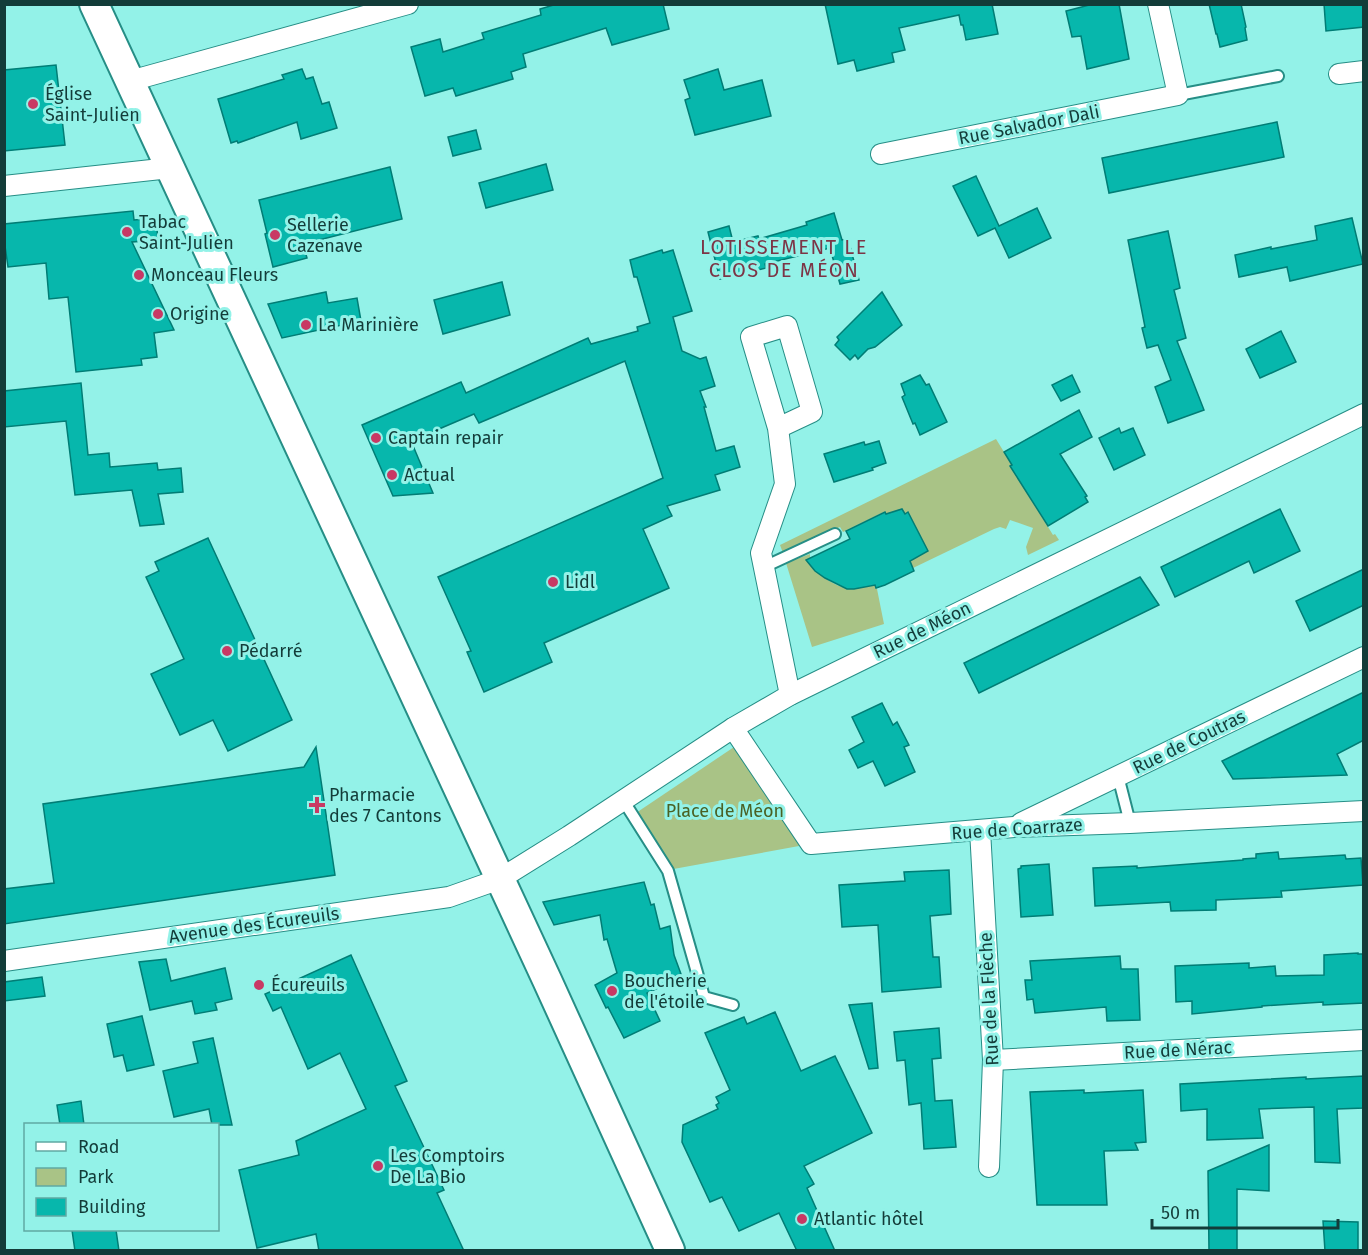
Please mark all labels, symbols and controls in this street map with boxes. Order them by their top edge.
place label: Église Saint-Julien [45,82,140,126]
marker: Église Saint-Julien [26,97,40,111]
street label: Rue Salvador Dali [957,101,1101,149]
place label: Tabac Saint-Julien [139,211,234,254]
place label: Sellerie Cazenave [287,214,363,257]
marker: Tabac Saint-Julien [120,225,134,239]
marker: Sellerie Cazenave [268,228,282,242]
district label: LOTISSEMENT LE CLOS DE MÉON [700,235,868,282]
place label: Monceau Fleurs [151,264,278,286]
marker: Monceau Fleurs [132,268,146,282]
place label: Origine [170,303,229,325]
marker: Origine [151,307,165,321]
place label: La Marinière [318,314,419,336]
marker: La Marinière [299,318,313,332]
place label: Captain repair [388,427,504,449]
marker: Captain repair [369,431,383,445]
place label: Actual [404,464,455,486]
marker: Actual [385,468,399,482]
place label: Lidl [565,571,595,593]
marker: Lidl [546,575,560,589]
street label: Rue de Méon [869,597,975,663]
place label: Pédarré [239,640,302,662]
marker: Pédarré [220,644,234,658]
street label: Rue de Coutras [1129,705,1249,779]
place label: Pharmacie des 7 Cantons [329,784,441,827]
marker: Pharmacie des 7 Cantons [310,798,324,812]
park label: Place de Méon [666,800,784,822]
street label: Rue de Coarraze [951,813,1083,845]
street label: Avenue des Écureuils [167,901,341,948]
street label: Rue de la Flèche [975,932,1003,1066]
place label: Boucherie de l'étoile [624,970,707,1013]
place label: Écureuils [271,973,345,996]
marker: Écureuils [252,978,266,992]
marker: Boucherie de l'étoile [605,984,619,998]
street label: Rue de Nérac [1123,1036,1233,1064]
legend [24,1123,219,1231]
text: Road [78,1136,120,1158]
place label: Les Comptoirs De La Bio [390,1145,505,1188]
marker: Les Comptoirs De La Bio [371,1159,385,1173]
text: Park [78,1166,114,1188]
scale bar [1152,1192,1338,1230]
text: Building [78,1196,146,1218]
text: 50 m [1161,1202,1200,1224]
place label: Atlantic hôtel [814,1208,923,1230]
marker: Atlantic hôtel [795,1212,809,1226]

